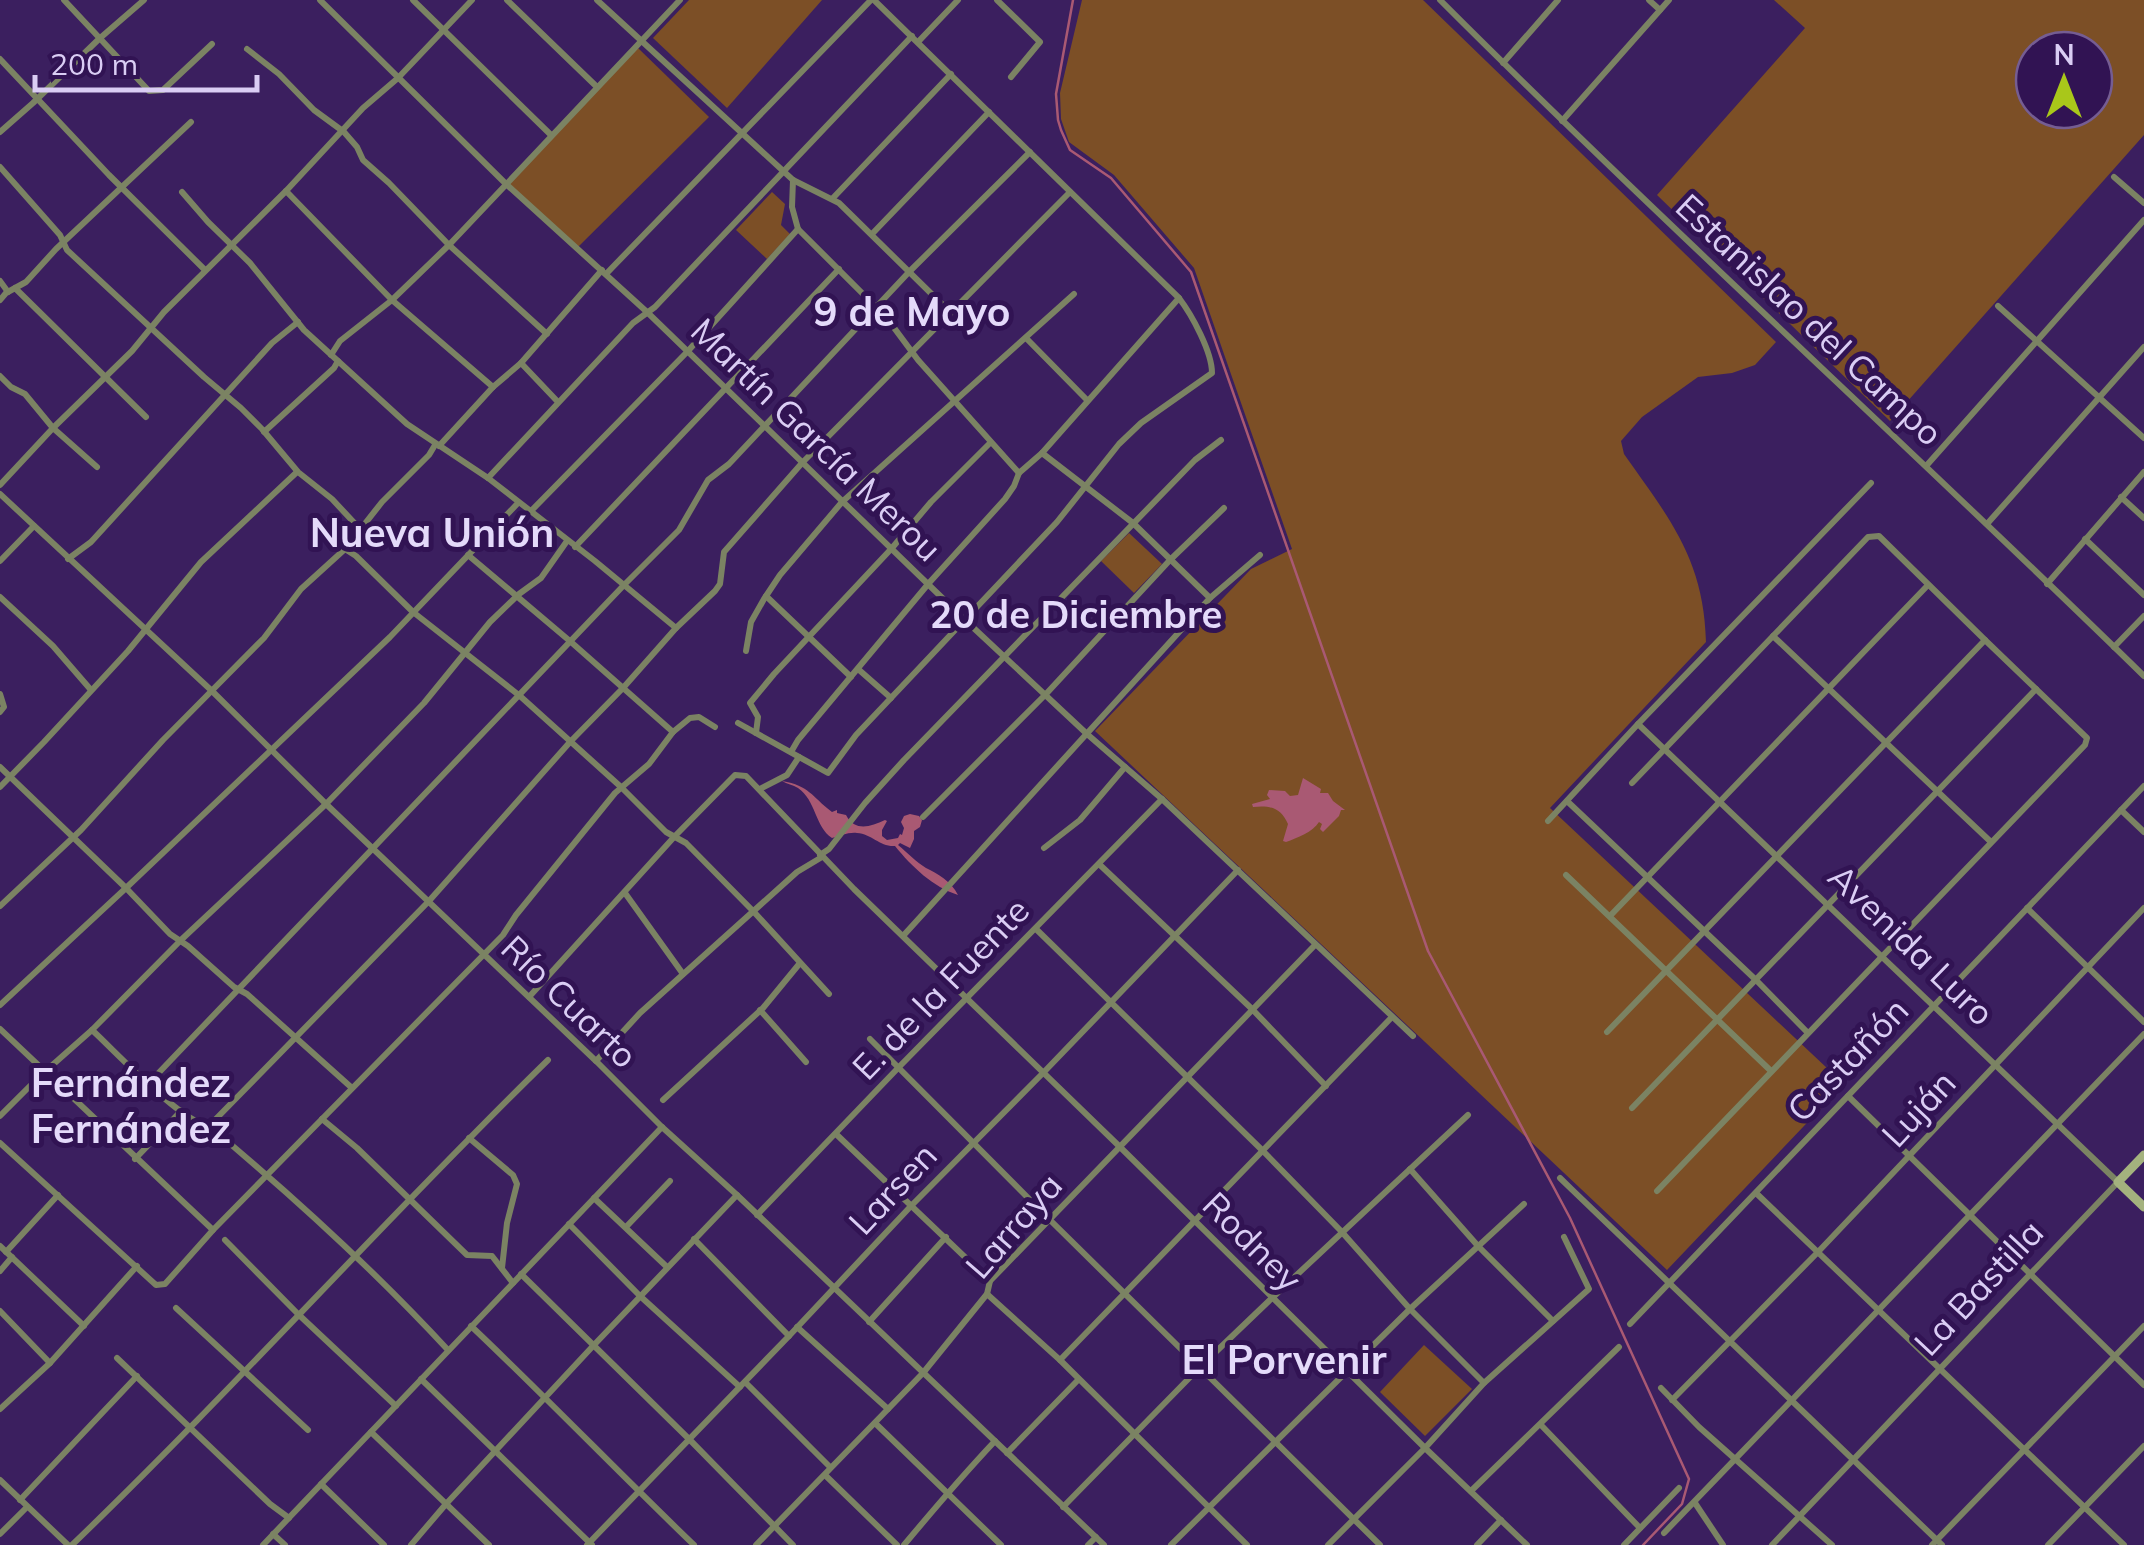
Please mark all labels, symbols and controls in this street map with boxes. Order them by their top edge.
scale bar [35,30,258,92]
north arrow [2014,30,2114,130]
text: N [2053,37,2075,72]
text: 200 m [50,45,138,83]
street label: Estanislao del Campo [1667,184,1952,454]
district label: 9 de Mayo [813,286,1011,336]
street label: Martín García Merou [682,308,951,570]
district label: Nueva Unión [310,507,554,557]
district label: 20 de Diciembre [930,590,1222,638]
street label: Avenida Luro [1820,854,2004,1034]
street label: E. de la Fuente [843,888,1038,1088]
street label: Río Cuarto [493,926,647,1077]
street label: Castañón [1777,988,1917,1131]
district label: Fernández Fernández [31,1057,231,1153]
street label: Luján [1872,1061,1965,1156]
street label: Larsen [839,1133,946,1243]
street label: Larraya [956,1164,1071,1287]
street label: Rodney [1194,1182,1312,1301]
street label: La Bastilla [1904,1210,2052,1364]
district label: El Porvenir [1182,1334,1387,1384]

